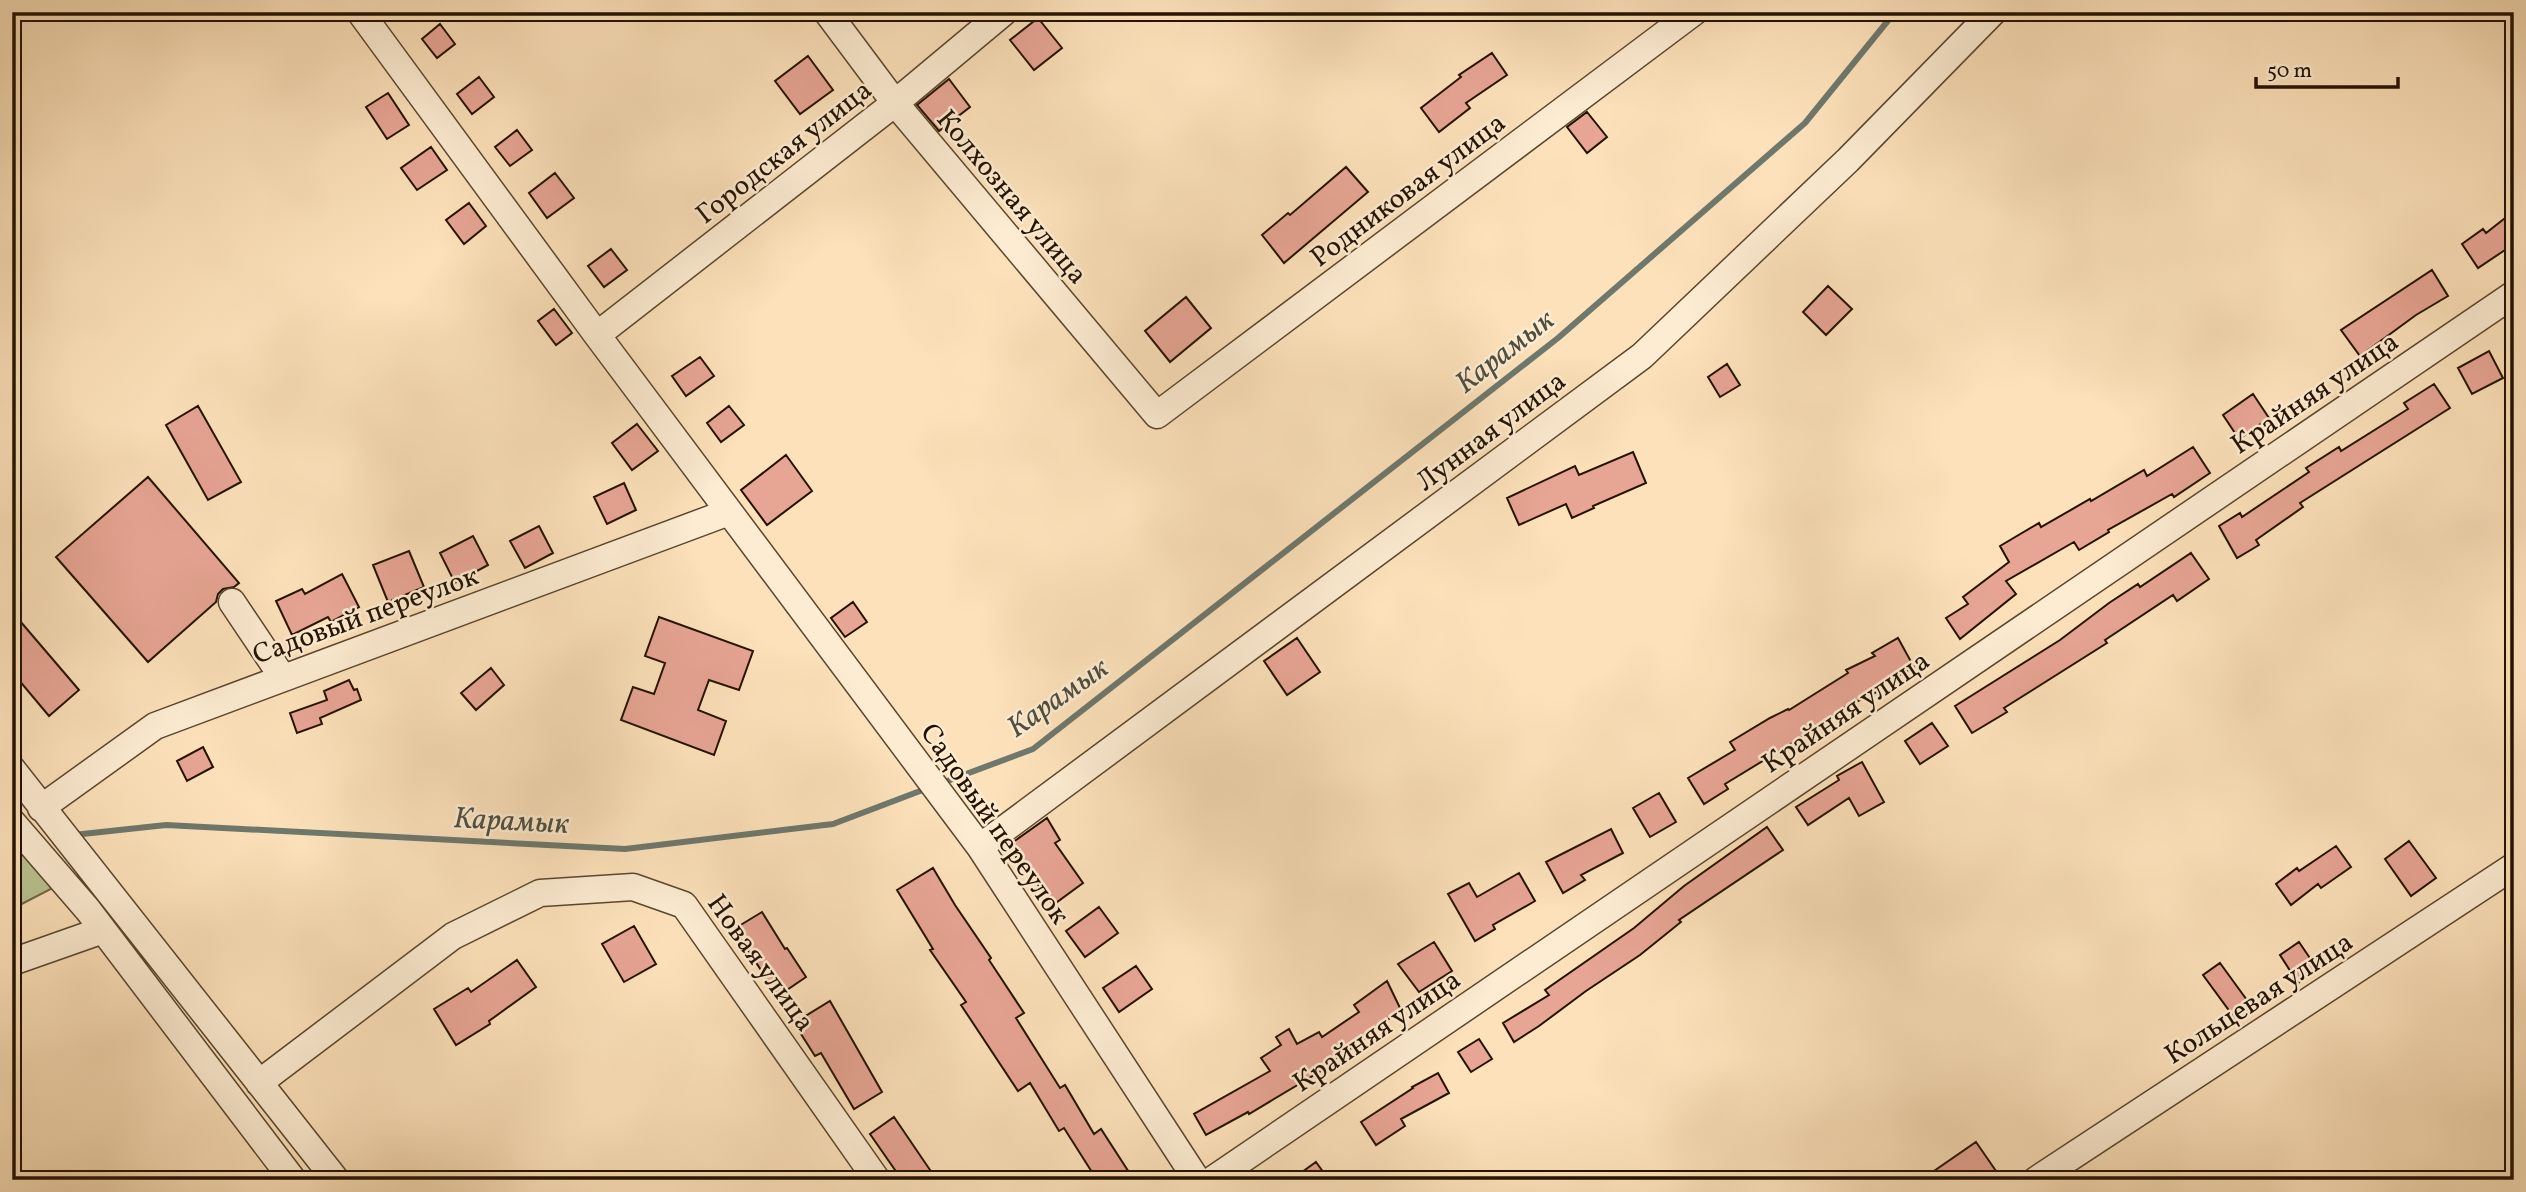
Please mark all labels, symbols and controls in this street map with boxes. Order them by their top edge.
scale bar [2256,46,2398,90]
text: 50 m [2267,57,2312,86]
street label: Городская улица [688,72,881,234]
street label: Колхозная улица [926,102,1096,293]
street label: Родниковая улица [1303,105,1514,277]
water label: Карамык [1447,300,1564,405]
street label: Крайняя улица [2224,323,2407,465]
street label: Лунная улица [1408,363,1575,501]
street label: Садовый переулок [248,557,484,675]
street label: Крайняя улица [1755,642,1938,784]
water label: Карамык [999,648,1118,749]
street label: Садовый переулок [910,716,1078,933]
water label: Карамык [452,798,570,846]
street label: Новая улица [697,887,823,1040]
street label: Кольцевая улица [2157,923,2361,1075]
street label: Крайняя улица [1286,961,1469,1103]

